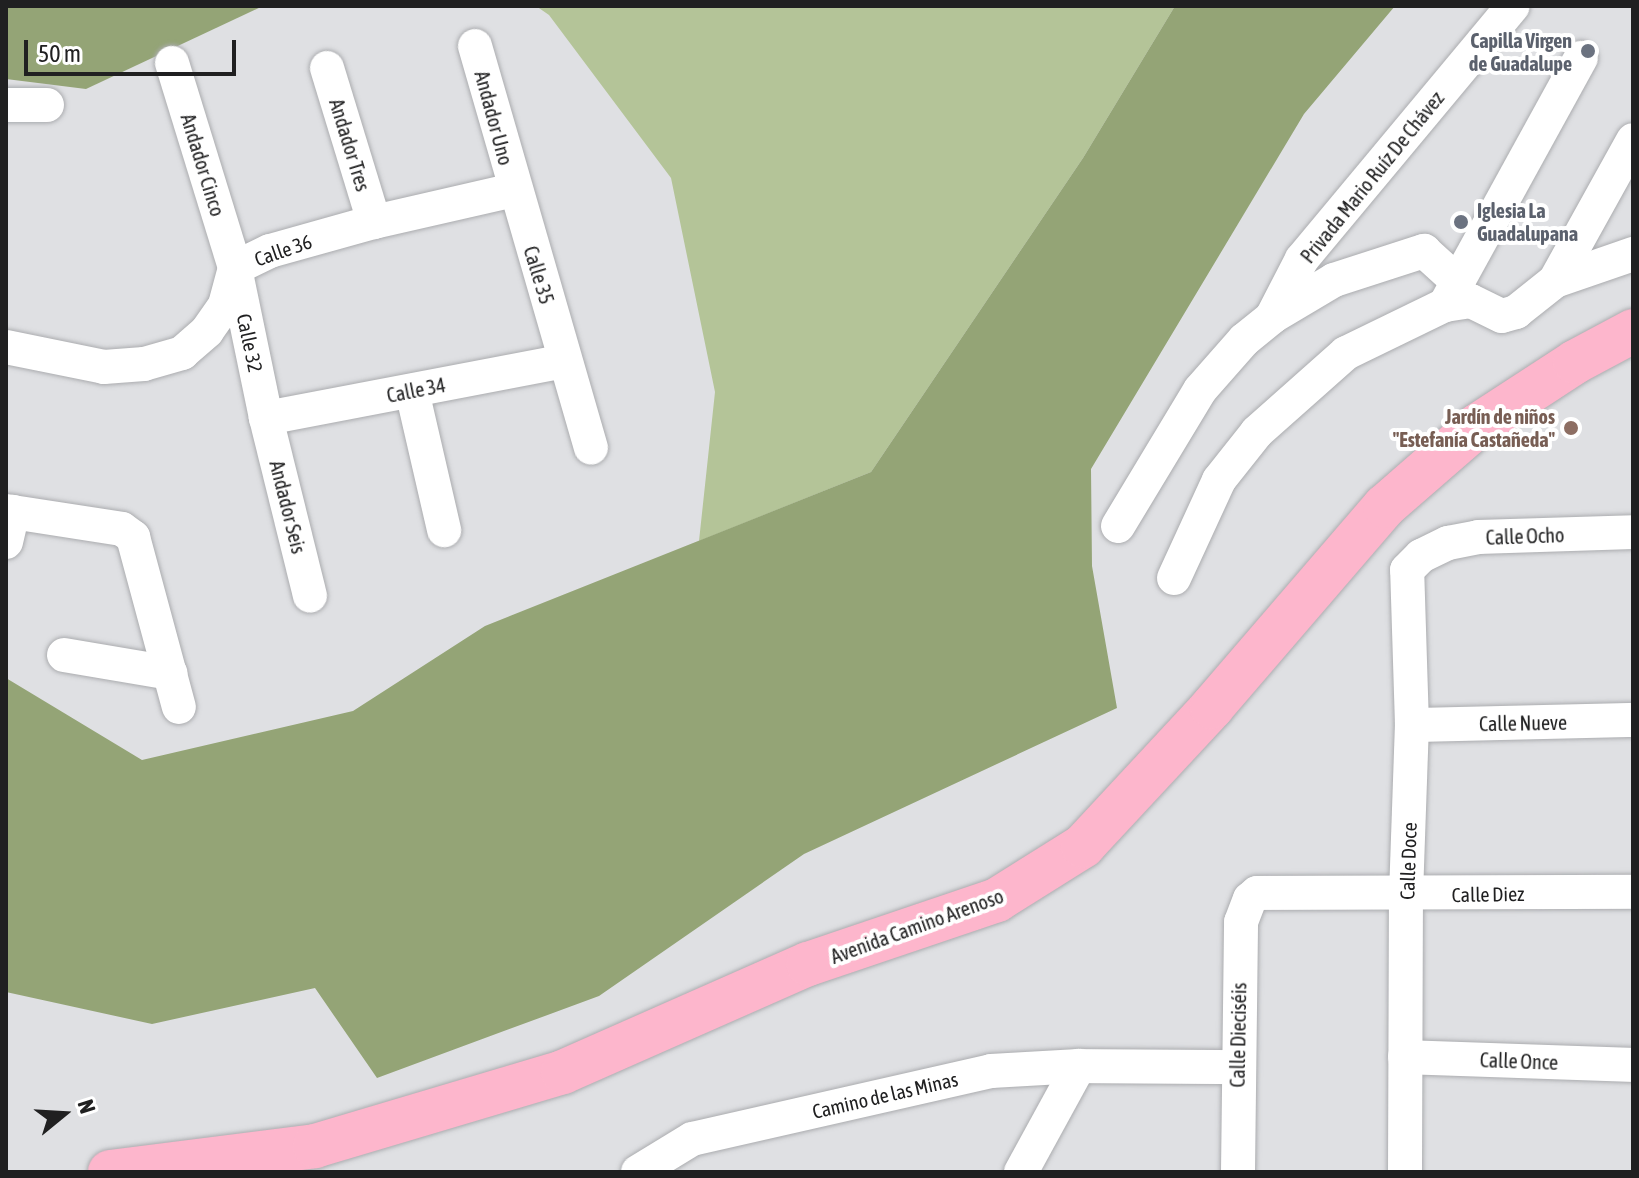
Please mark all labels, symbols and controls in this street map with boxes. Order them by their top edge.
scale bar [28,24,240,74]
place label: Capilla Virgen de Guadalupe [1469,28,1572,75]
text: 50 m [38,40,81,67]
marker: Capilla Virgen de Guadalupe [1579,42,1597,60]
street label: Andador Uno [470,68,518,168]
street label: Privada Mario Ruíz De Chávez [1295,86,1449,268]
street label: Andador Tres [325,96,375,194]
street label: Andador Cinco [176,111,230,219]
place label: Iglesia La Guadalupana [1477,198,1578,245]
marker: Iglesia La Guadalupana [1452,213,1470,231]
street label: Calle 36 [251,229,315,271]
street label: Calle 35 [519,243,559,307]
street label: Calle 32 [232,311,268,375]
street label: Calle 34 [385,373,447,407]
place label: Jardín de niños "Estefanía Castañeda" [1393,404,1555,451]
marker: Jardín de niños "Estefanía Castañeda" [1562,419,1580,437]
street label: Andador Seis [265,458,311,556]
street label: Calle Ocho [1485,523,1565,549]
street label: Calle Nueve [1479,710,1567,736]
street label: Calle Doce [1395,822,1421,900]
street label: Calle Diez [1451,881,1525,907]
street label: Avenida Camino Arenoso [827,884,1007,968]
street label: Calle Dieciséis [1225,982,1251,1088]
street label: Calle Once [1479,1048,1559,1074]
street label: Camino de las Minas [810,1067,960,1123]
north arrow [24,1074,104,1154]
text: N [72,1096,101,1117]

